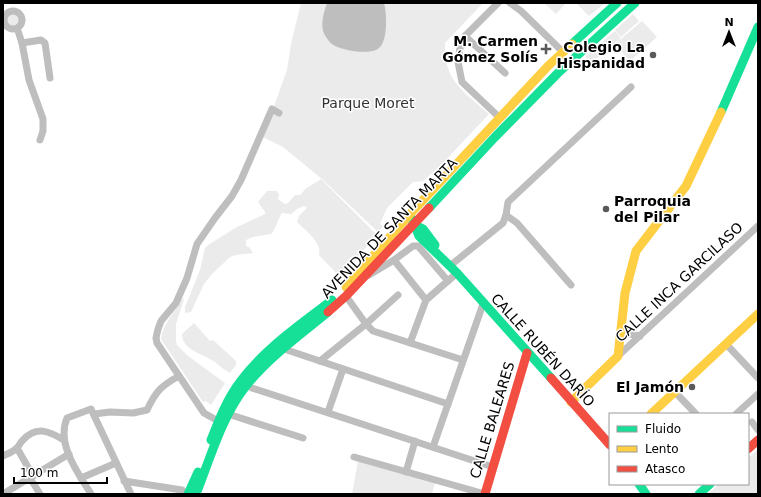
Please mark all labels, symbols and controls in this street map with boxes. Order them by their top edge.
north arrow [709,12,749,52]
text: N [724,16,734,29]
place label: M. Carmen Gómez Solís [442,33,538,65]
place label: Colegio La Hispanidad [556,39,645,71]
marker: M. Carmen Gómez Solís [541,44,551,54]
marker: Colegio La Hispanidad [648,50,658,60]
park label: Parque Moret [322,95,415,111]
street label: AVENIDA DE SANTA MARTA [318,154,460,301]
place label: Parroquia del Pilar [614,193,691,225]
marker: Parroquia del Pilar [601,204,611,214]
street label: CALLE INCA GARCILASO [612,219,746,345]
street label: CALLE RUBÉN DARÍO [488,290,598,410]
street label: CALLE BALEARES [467,360,517,480]
place label: El Jamón [616,379,684,395]
marker: El Jamón [687,382,697,392]
legend [609,413,749,485]
text: Fluido [645,422,681,436]
text: Lento [645,442,679,456]
scale bar [14,459,107,485]
text: Atasco [645,462,685,476]
text: 100 m [20,466,58,480]

